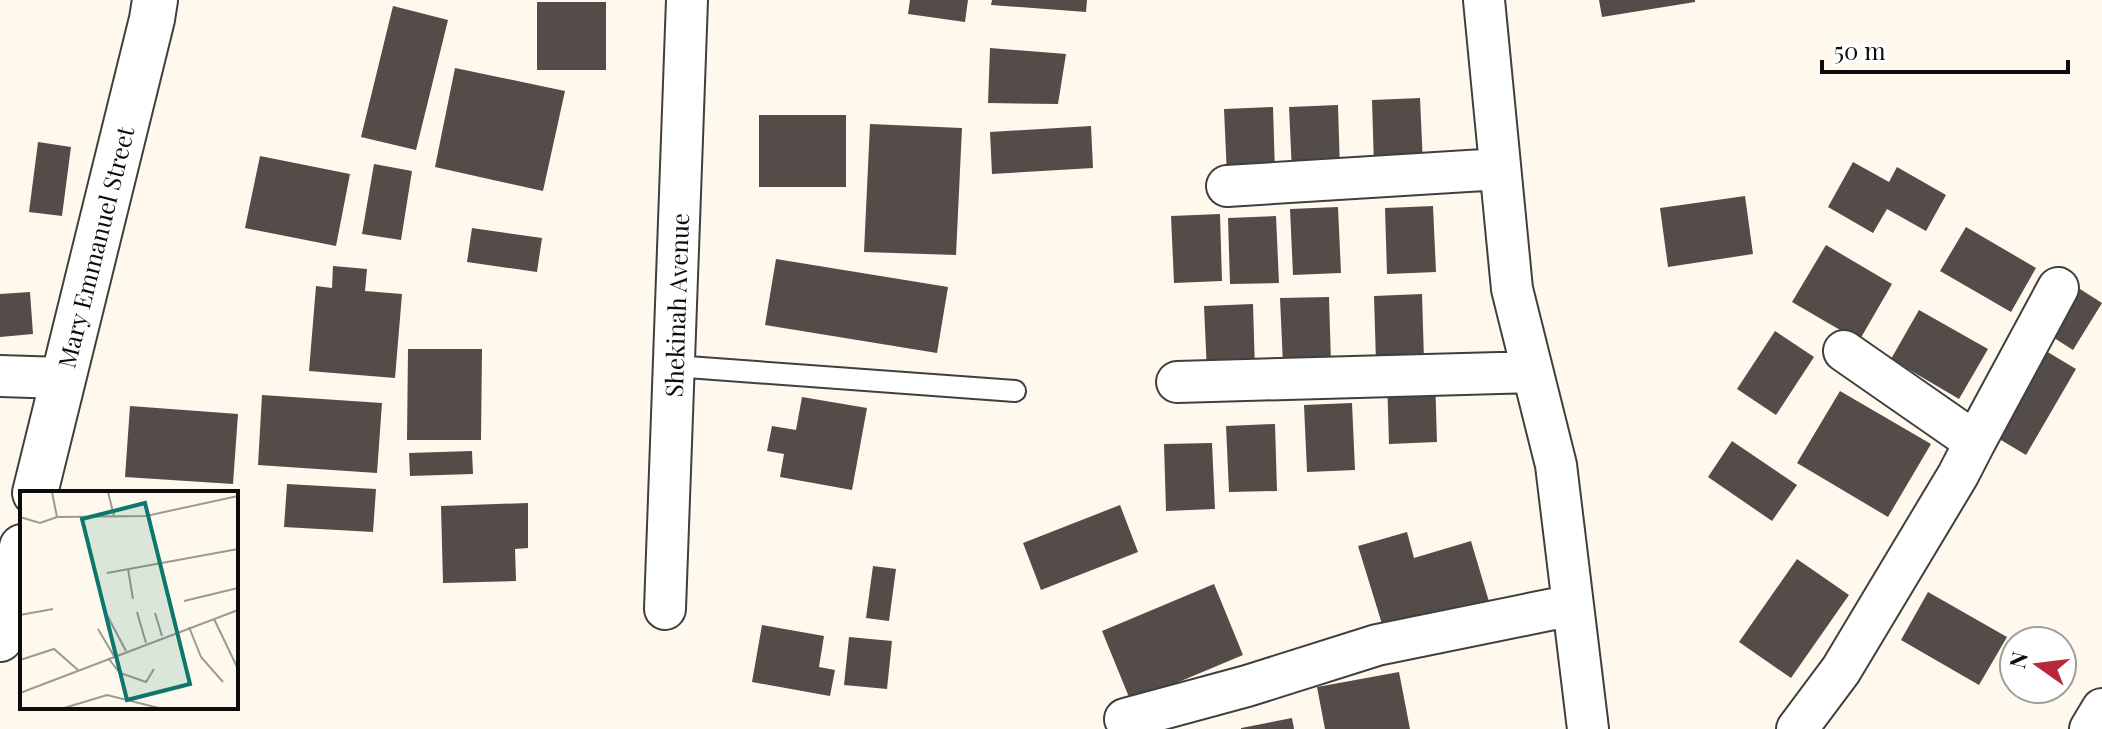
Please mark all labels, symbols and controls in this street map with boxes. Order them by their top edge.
scale bar [1822,24,2068,74]
text: 50 m [1834,34,1886,66]
street label: Mary Emmanuel Street [50,122,141,371]
street label: Shekinah Avenue [657,212,695,398]
inset map [20,491,238,709]
north arrow [1998,625,2078,705]
text: N [2001,648,2034,671]

